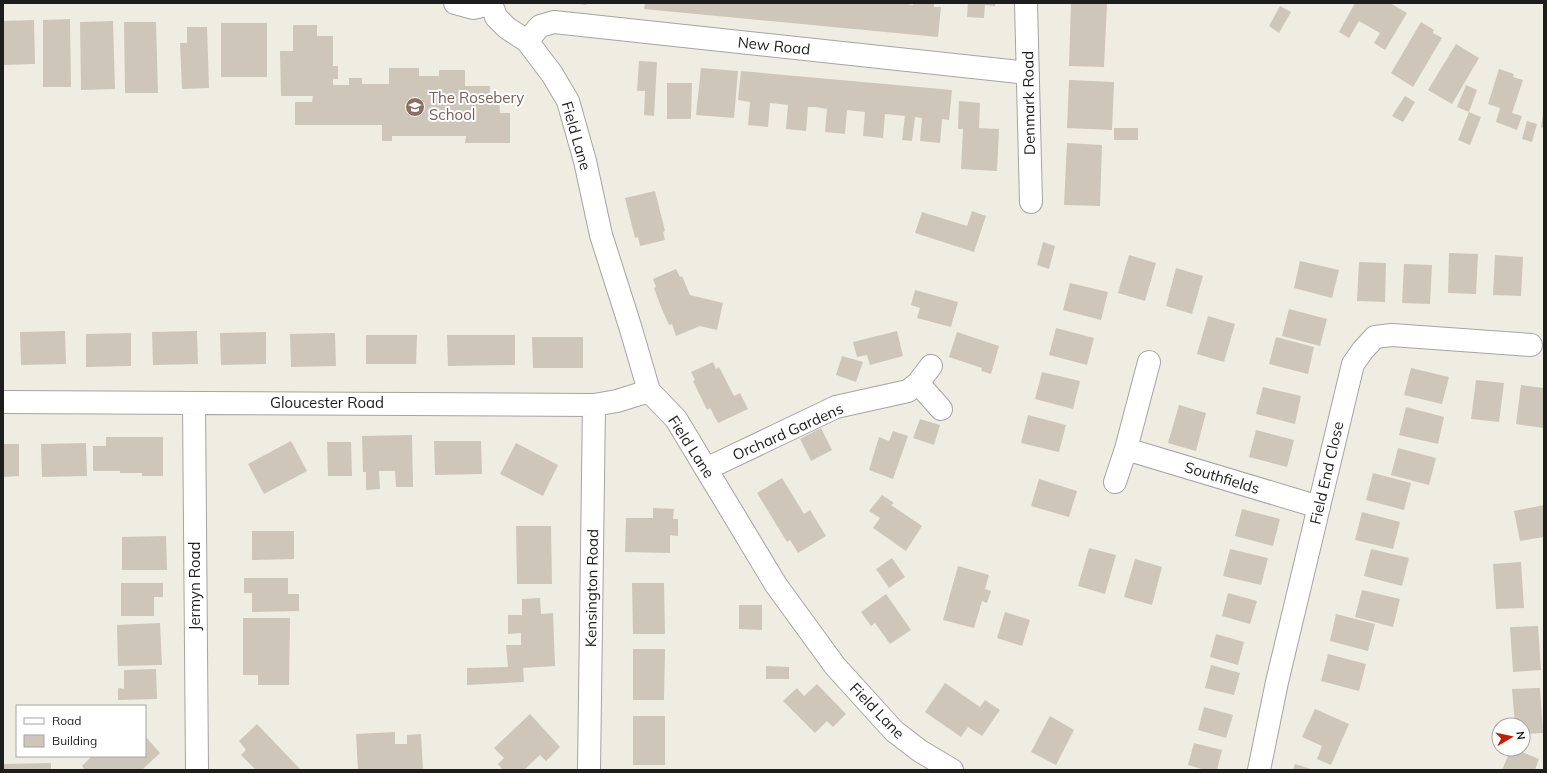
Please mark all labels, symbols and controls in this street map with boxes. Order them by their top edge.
street label: New Road [737,32,811,59]
street label: Denmark Road [1018,51,1039,155]
place label: The Rosebery School [429,88,524,124]
school or university icon: The Rosebery School [404,96,426,118]
street label: Field Lane [558,99,595,173]
street label: Gloucester Road [270,393,384,412]
street label: Orchard Gardens [730,399,846,464]
street label: Field Lane [664,412,719,482]
street label: Field End Close [1305,420,1348,526]
street label: Southfields [1182,457,1262,498]
street label: Kensington Road [581,529,602,647]
street label: Jermyn Road [185,541,204,631]
street label: Field Lane [846,679,909,743]
legend [16,705,146,757]
text: Road [52,713,81,728]
north arrow [1491,717,1531,757]
text: N [1513,730,1528,741]
text: Building [52,733,97,748]

